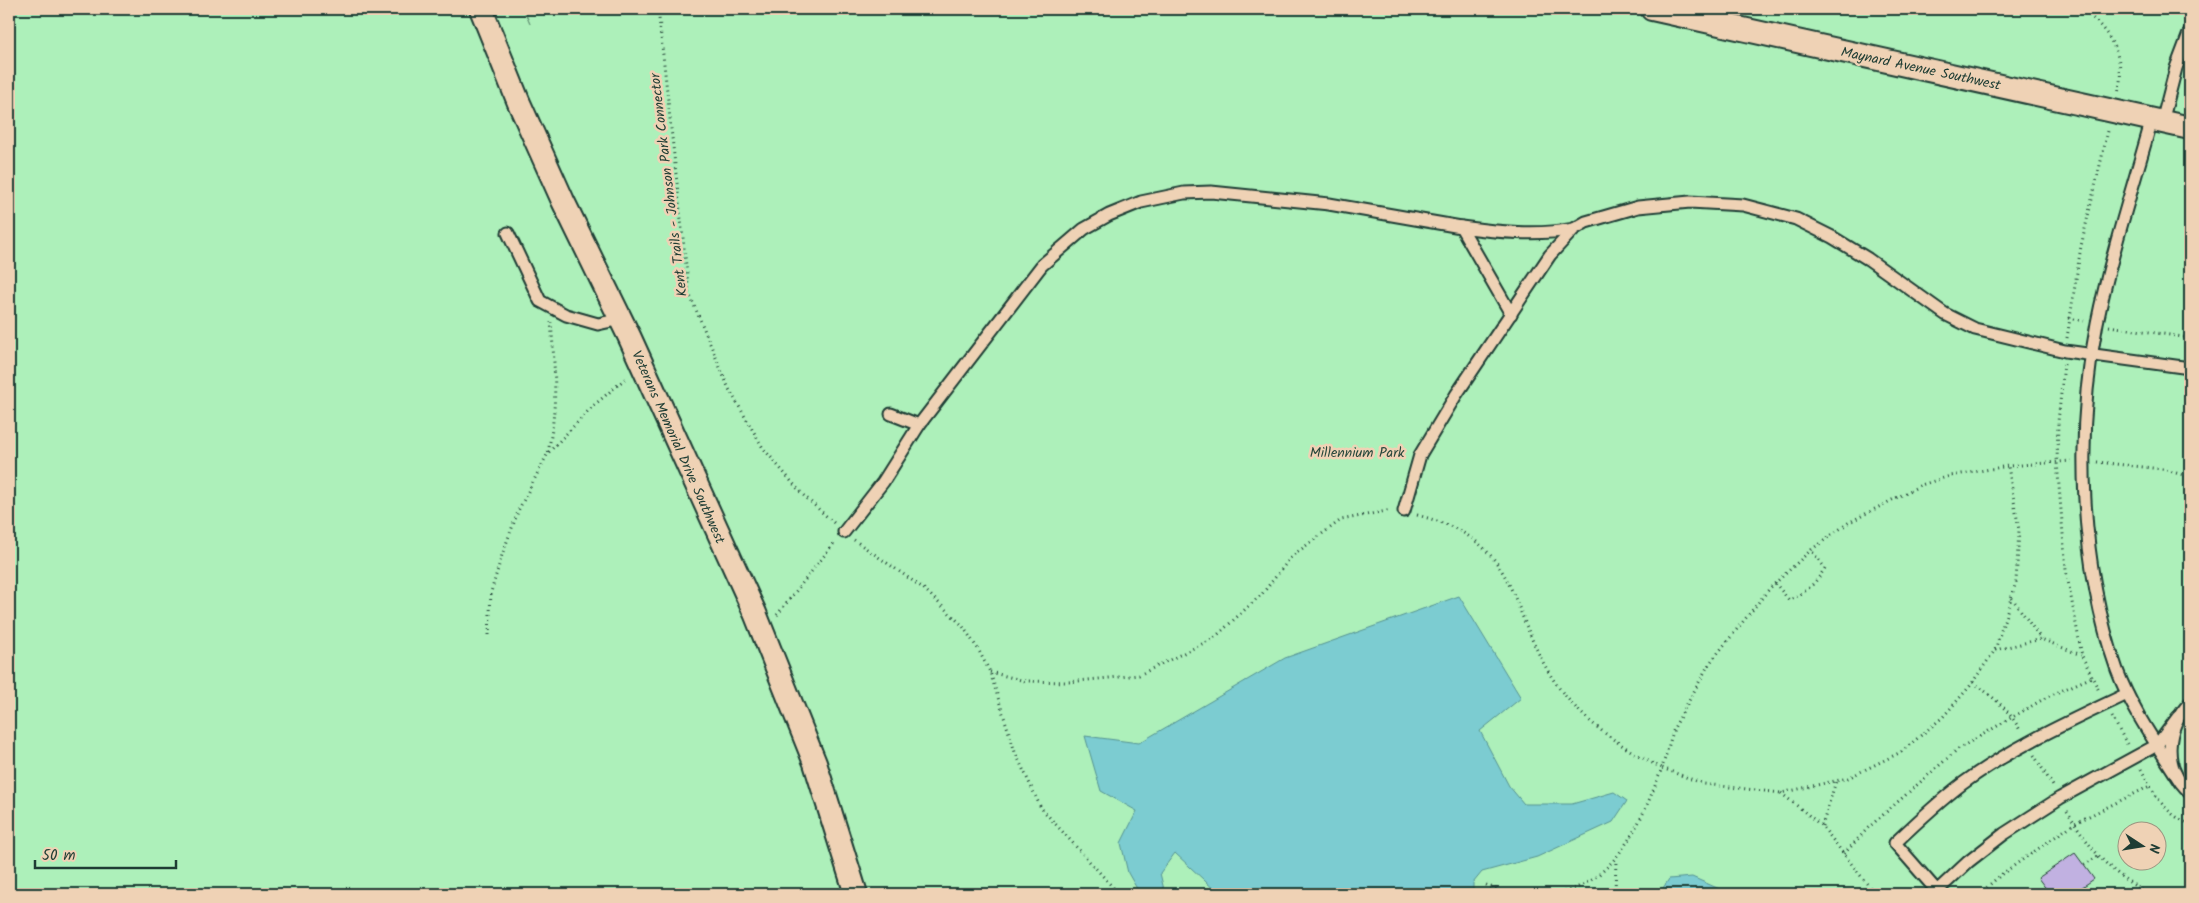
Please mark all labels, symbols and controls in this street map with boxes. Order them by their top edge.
street label: Maynard Avenue Southwest [1839,41,2003,97]
street label: Kent Trails - Johnson Park Connector [644,71,694,298]
street label: Veterans Memorial Drive Southwest [625,347,731,548]
park label: Millennium Park [1310,442,1405,464]
north arrow [2116,820,2166,870]
scale bar [35,838,176,870]
text: N [2142,842,2165,855]
text: 50 m [42,844,76,868]

